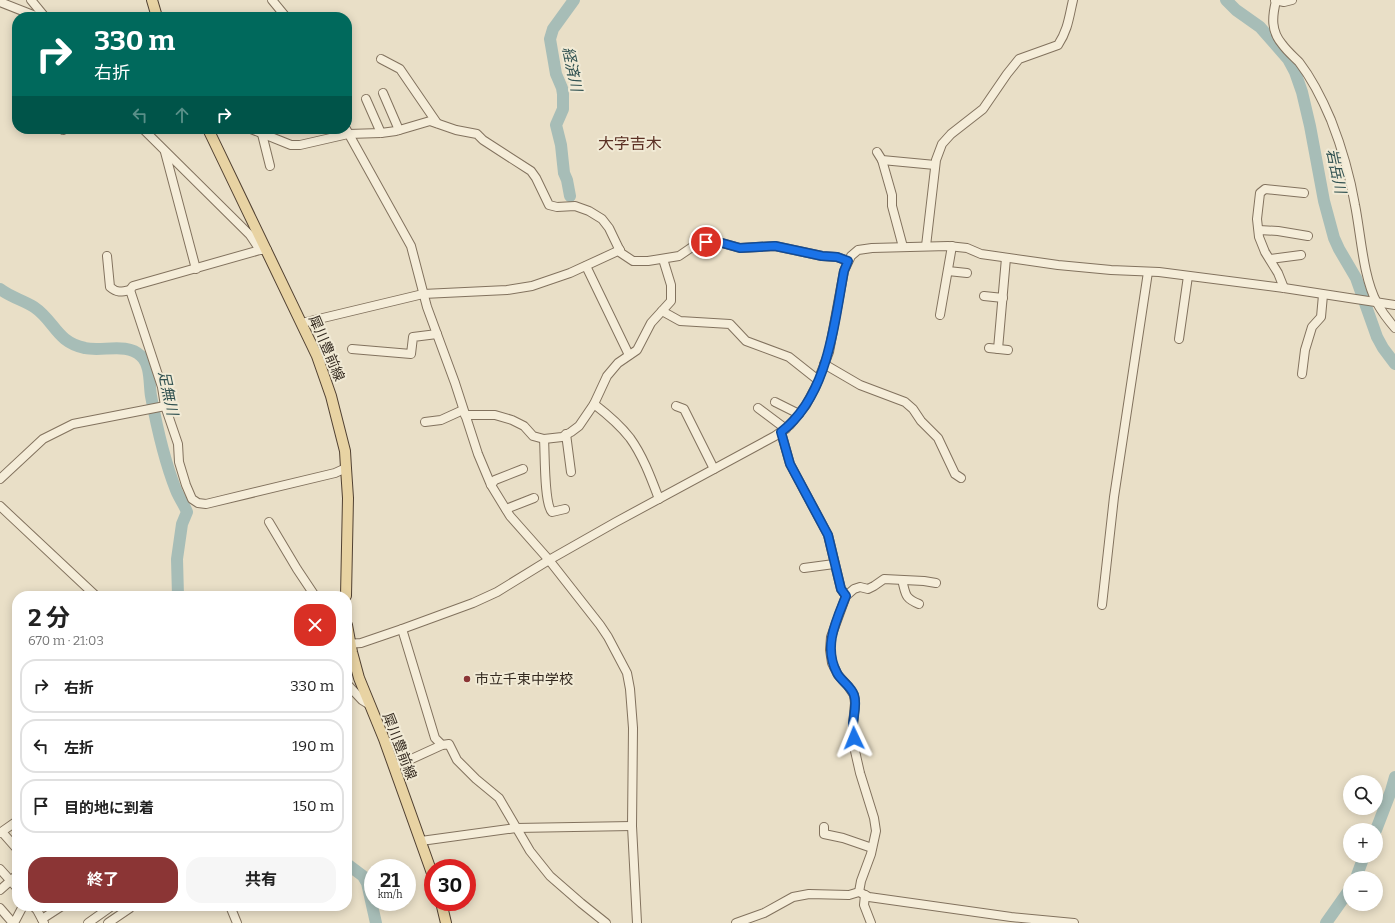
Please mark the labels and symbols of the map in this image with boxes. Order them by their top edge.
water label: 経済川 [559,45,586,95]
district label: 大字吉木 [598,134,662,153]
water label: 岩岳川 [1323,147,1350,197]
pin [689,225,723,259]
street label: 犀川豊前線 [305,313,348,384]
water label: 足無川 [155,369,182,419]
place label: 市立千束中学校 [475,671,573,688]
marker: 市立千束中学校 [462,674,472,684]
street label: 犀川豊前線 [379,710,420,782]
position arrow [833,717,875,759]
speed limit sign: 30 [424,859,476,911]

